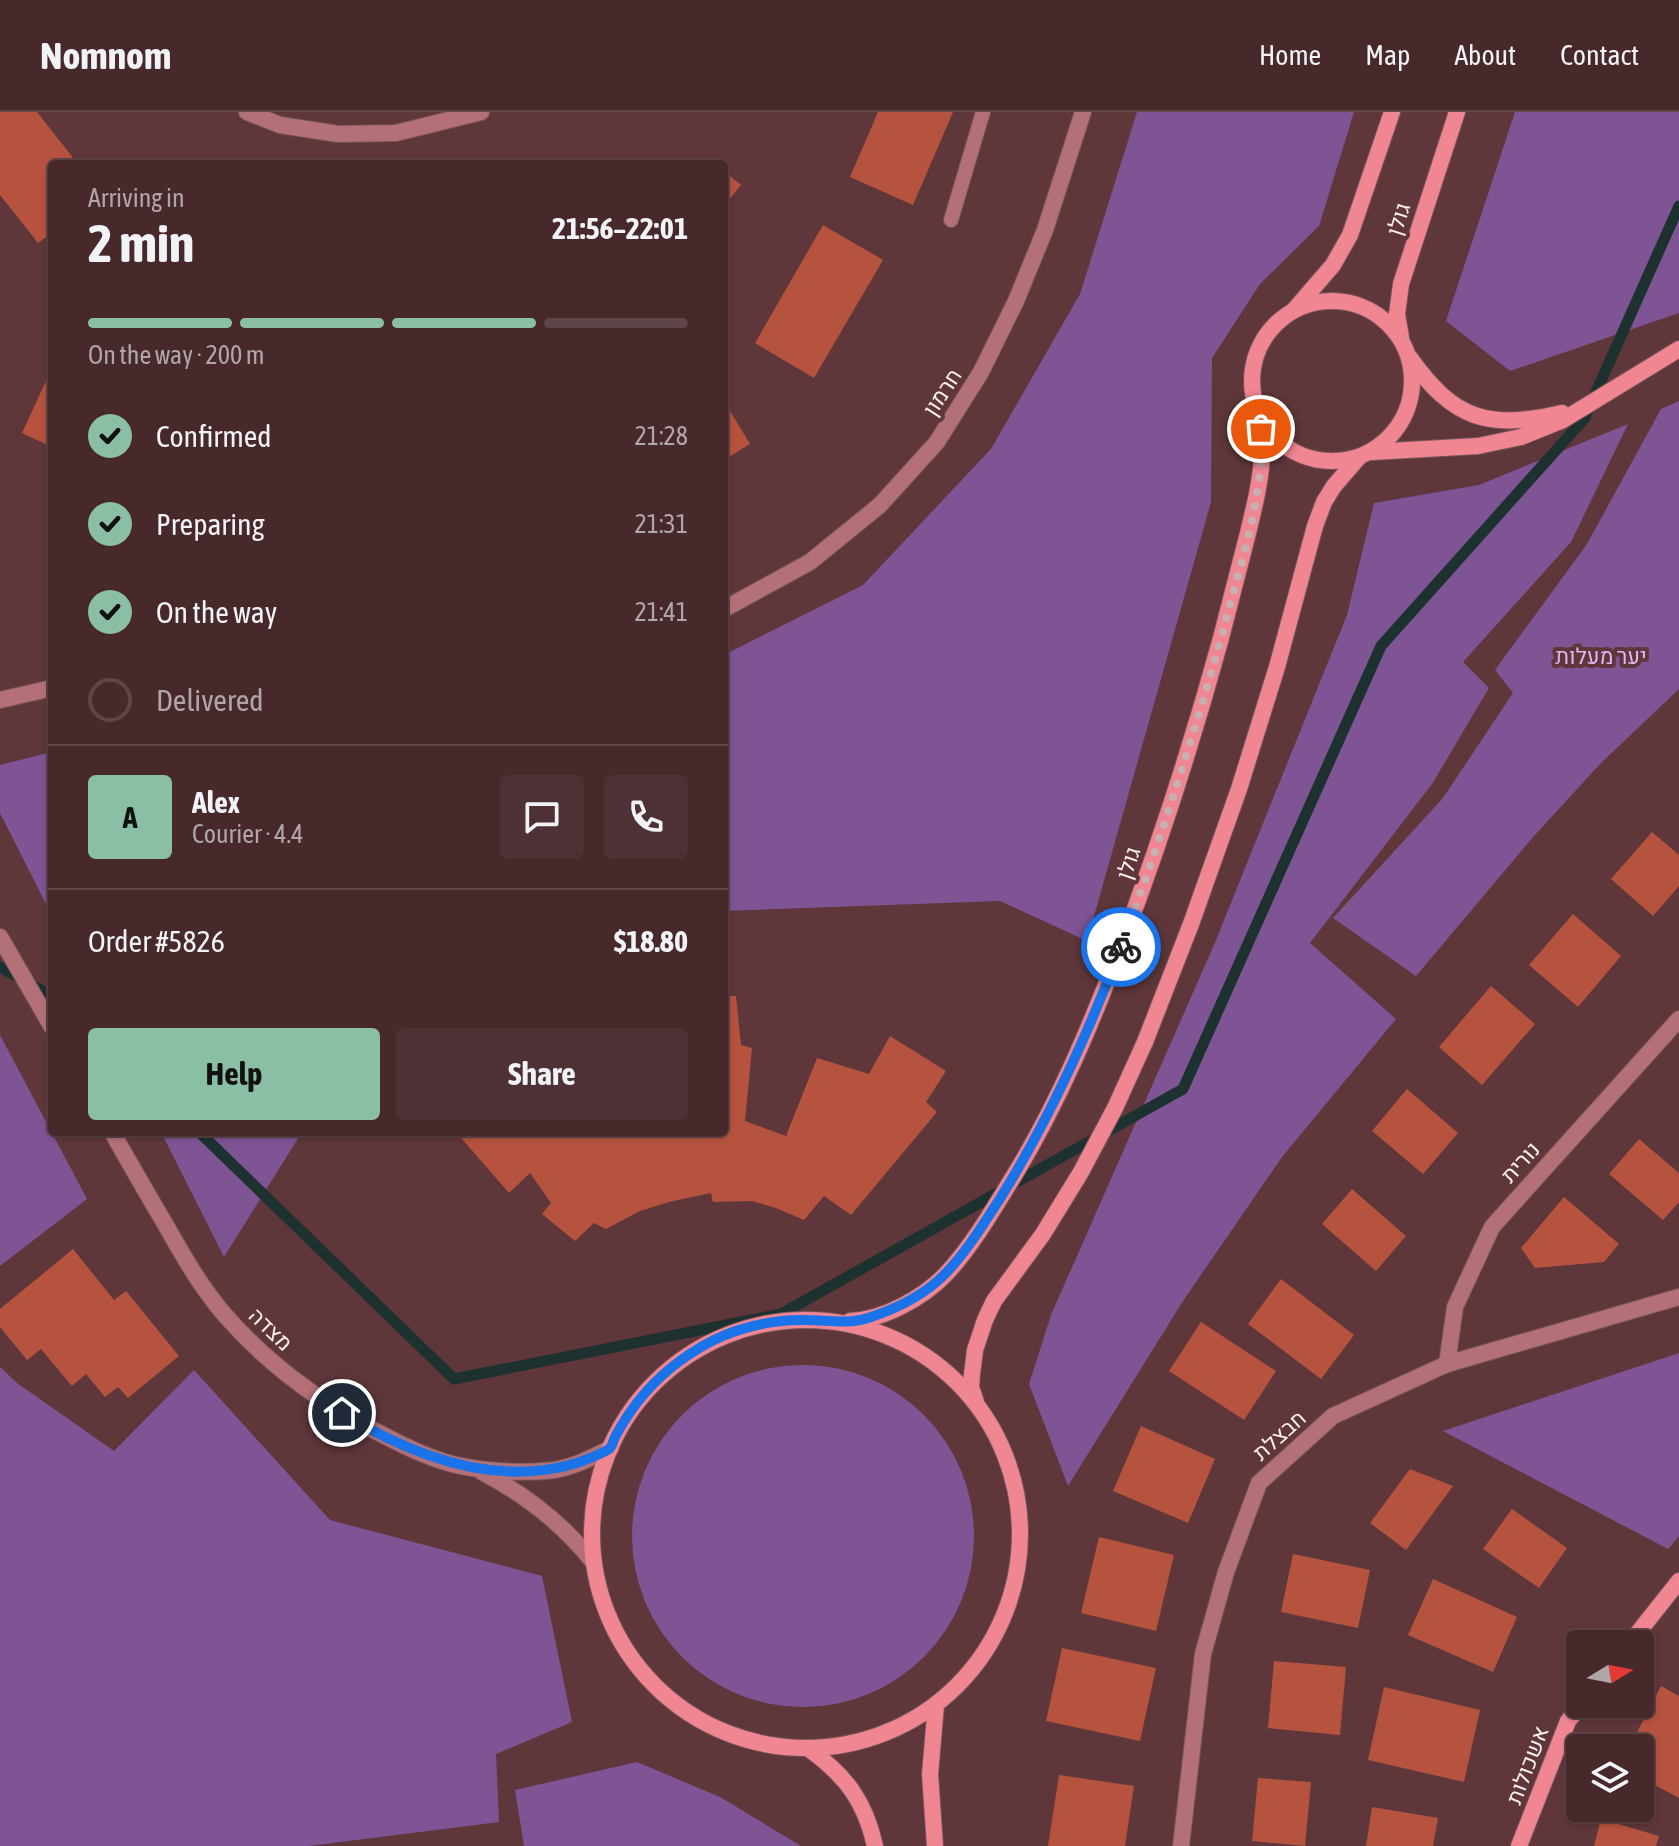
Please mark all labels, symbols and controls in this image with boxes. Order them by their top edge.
text: Nomnom [40,34,171,77]
text: Home [1259,39,1321,71]
text: Map [1365,39,1410,71]
text: About [1454,39,1516,71]
text: Contact [1560,39,1639,71]
text: Arriving in [88,183,185,213]
street label: גולן [1381,199,1415,239]
text: 21:56–22:01 [552,211,688,245]
text: 2 min [88,213,194,273]
text: On the way · 200 m [88,340,265,370]
street label: חרמון [917,364,967,420]
pin [1227,395,1295,463]
icon: bag [1239,407,1283,451]
icon: check [88,414,132,458]
text: Confirmed [156,419,271,453]
text: 21:28 [634,421,688,451]
icon: check [88,502,132,546]
text: Preparing [156,507,265,541]
text: 21:31 [634,509,688,539]
icon: check [88,590,132,634]
text: On the way [156,595,277,629]
text: 21:41 [634,597,688,627]
park label: יער מעלות [1555,643,1647,669]
text: Delivered [156,683,264,717]
button: chat [500,775,584,859]
button: phone [604,775,688,859]
text: Alex [192,785,240,819]
text: A [123,800,137,834]
text: Courier · 4.4 [192,819,303,849]
street label: גולן [1110,843,1146,883]
courier [1081,907,1161,987]
text: Order #5826 [88,924,225,958]
text: $18.80 [614,924,688,958]
icon: bike [1099,925,1143,969]
button: Help [88,1028,380,1120]
button: Share [396,1028,688,1120]
street label: נורית [1495,1136,1545,1188]
street label: מצדה [244,1302,298,1356]
pin [308,1379,376,1447]
icon: home [320,1391,364,1435]
street label: חבצלת [1247,1405,1311,1465]
north arrow [1566,1630,1654,1718]
map controls [1566,1630,1654,1822]
street label: אשכולות [1500,1722,1554,1808]
button: layers [1566,1734,1654,1822]

